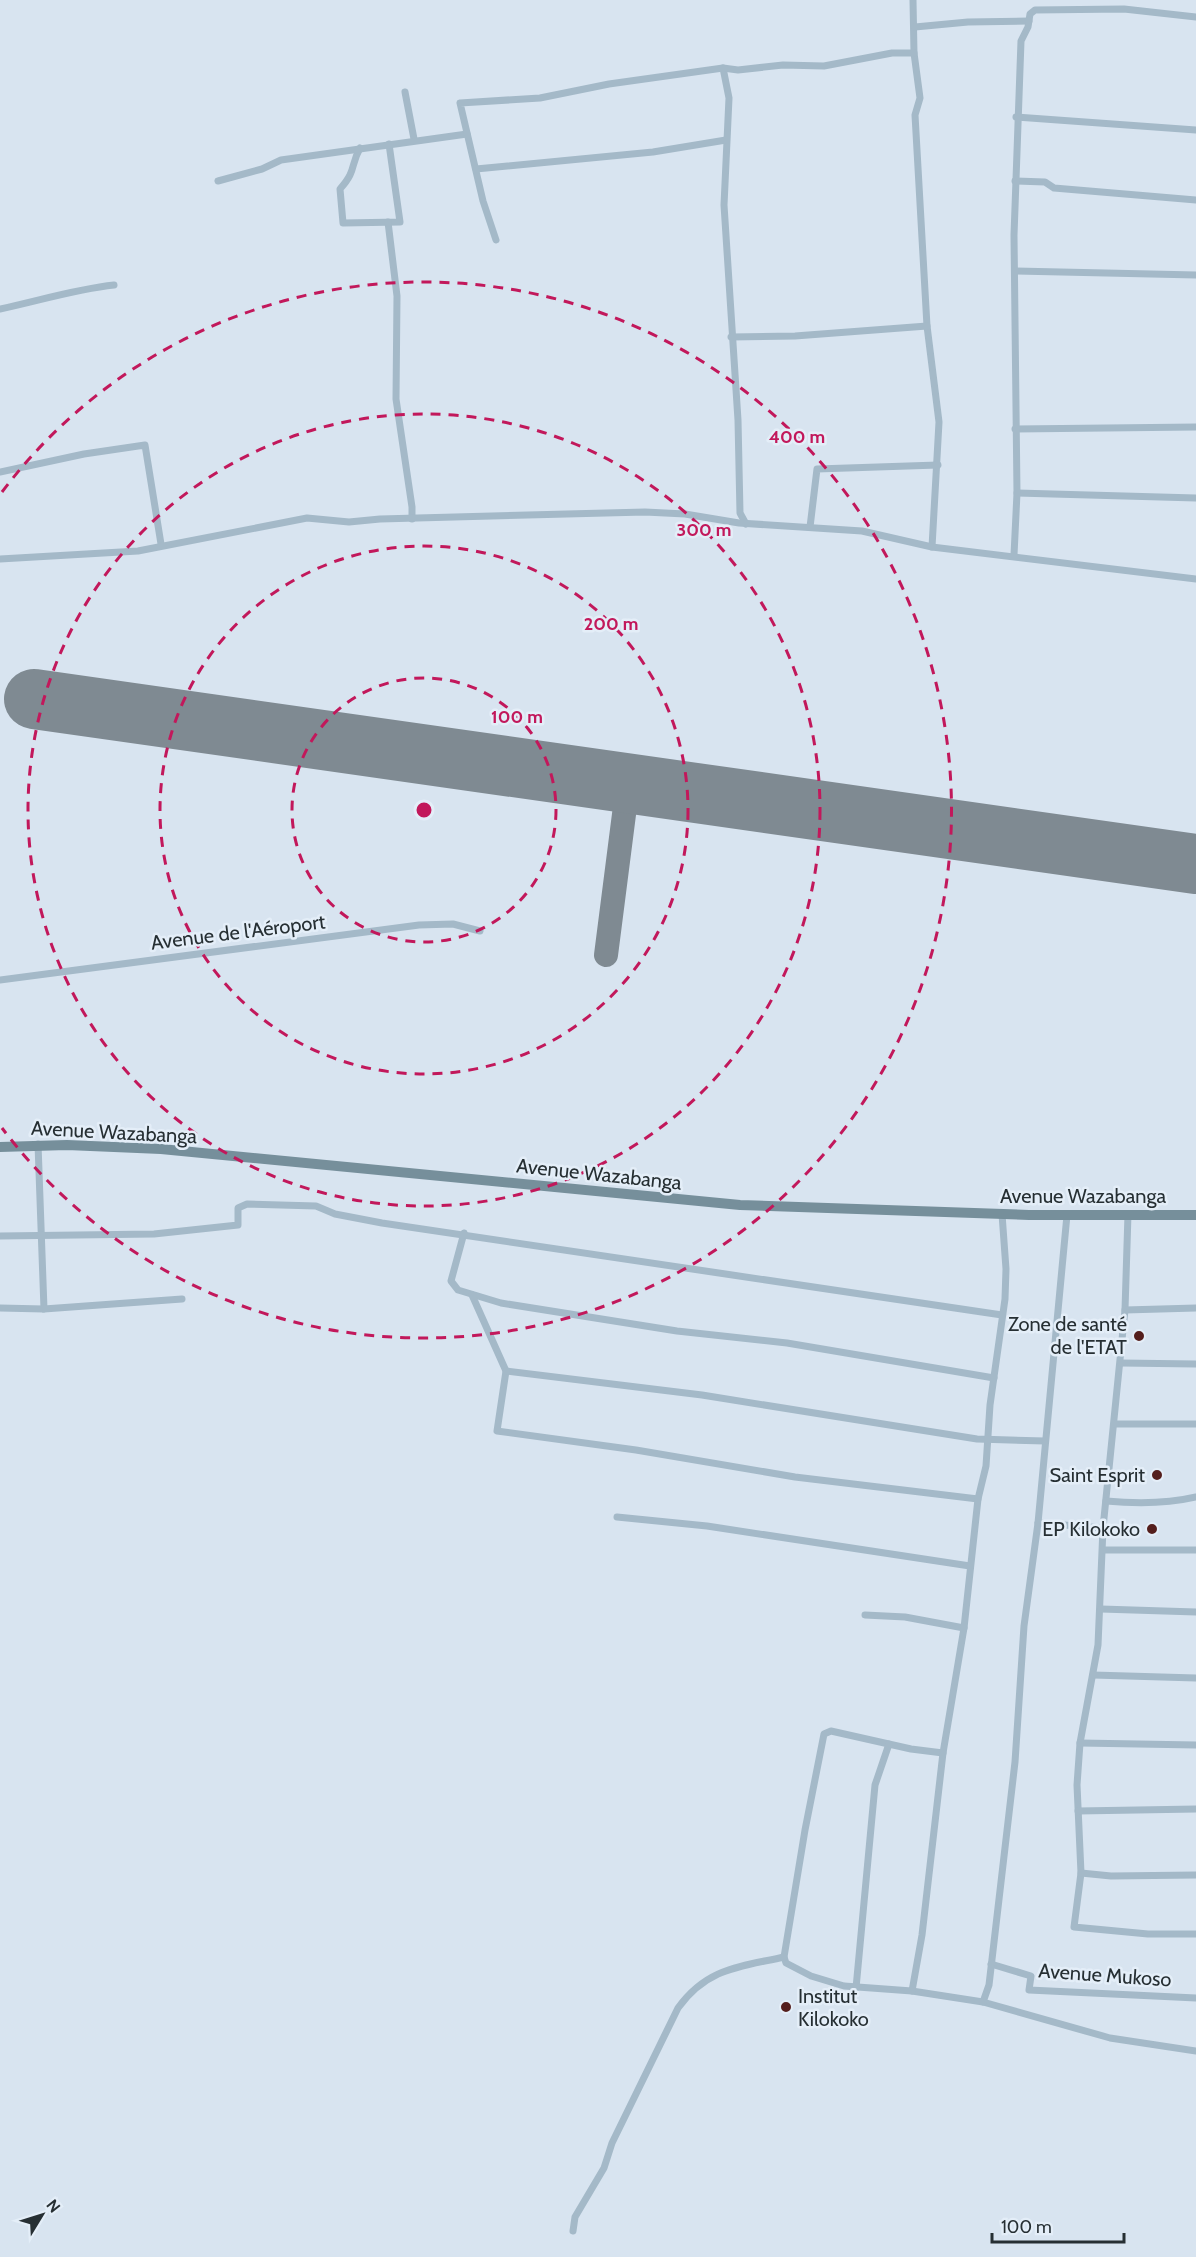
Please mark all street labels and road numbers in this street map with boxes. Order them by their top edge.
street label: Avenue de l'Aéroport [149,909,327,955]
street label: Avenue Wazabanga [30,1116,198,1148]
street label: Avenue Wazabanga [515,1153,683,1195]
street label: Avenue Wazabanga [1000,1184,1166,1208]
street label: Avenue Mukoso [1038,1958,1172,1992]

